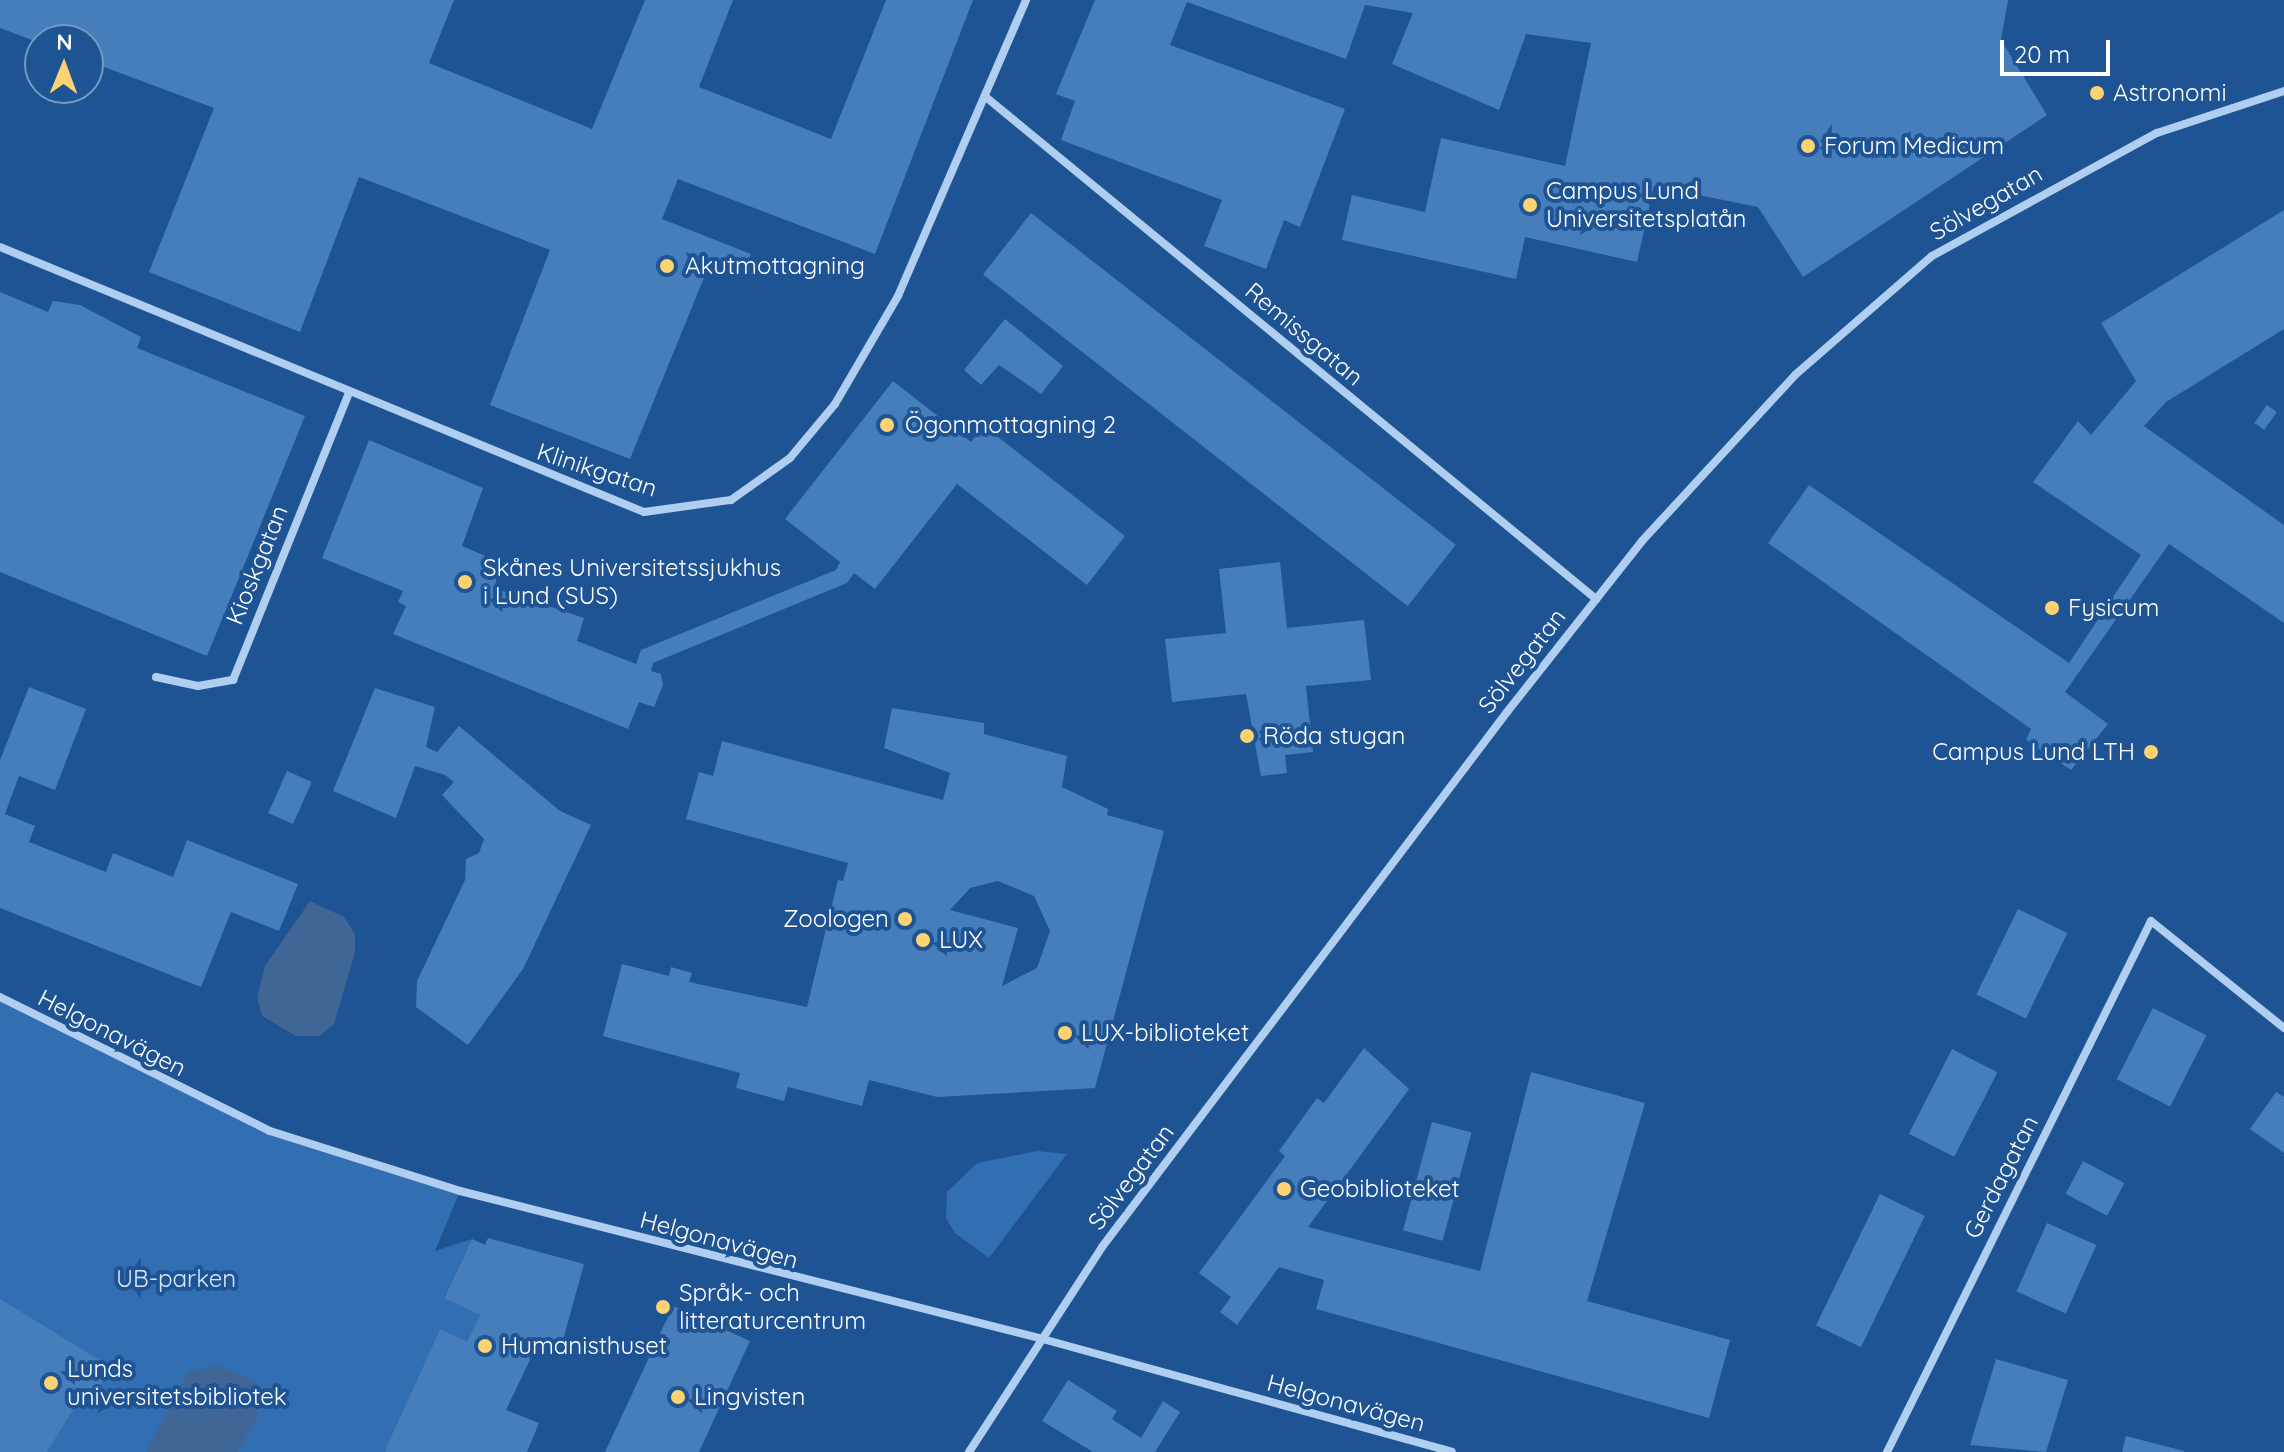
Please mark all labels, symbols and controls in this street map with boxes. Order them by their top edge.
north arrow [24,24,104,104]
scale bar [2004,24,2114,74]
text: N [56,28,73,56]
text: 20 m [2014,39,2070,69]
place label: Astronomi [2113,79,2227,107]
marker: Astronomi [2088,84,2106,102]
place label: Forum Medicum [1824,132,2004,160]
marker: Forum Medicum [1799,137,1817,155]
street label: Sölvegatan [1925,159,2047,247]
place label: Campus Lund Universitetsplatån [1546,177,1746,233]
marker: Campus Lund Universitetsplatån [1521,196,1539,214]
place label: Akutmottagning [685,252,865,280]
marker: Akutmottagning [656,255,678,277]
street label: Remissgatan [1239,276,1369,392]
place label: Ögonmottagning 2 [905,411,1116,439]
marker: Ögonmottagning 2 [876,414,898,436]
street label: Klinikgatan [533,437,661,503]
street label: Kioskgatan [220,501,294,629]
place label: Skånes Universitetssjukhus i Lund (SUS) [483,554,781,610]
marker: Skånes Universitetssjukhus i Lund (SUS) [454,571,476,593]
place label: Fysicum [2068,594,2159,622]
marker: Fysicum [2043,599,2061,617]
street label: Sölvegatan [1472,603,1572,719]
place label: Röda stugan [1263,722,1405,750]
marker: Röda stugan [1238,727,1256,745]
place label: Campus Lund LTH [1932,738,2135,766]
marker: Campus Lund LTH [2142,743,2160,761]
place label: Zoologen [783,905,889,933]
marker: Zoologen [896,910,914,928]
place label: LUX [939,926,983,954]
marker: LUX [914,931,932,949]
street label: Helgonavägen [33,983,191,1083]
place label: LUX-biblioteket [1081,1019,1249,1047]
marker: LUX-biblioteket [1056,1024,1074,1042]
street label: Gerdagatan [1958,1111,2044,1243]
street label: Sölvegatan [1082,1118,1180,1236]
place label: Geobiblioteket [1300,1175,1460,1203]
marker: Geobiblioteket [1275,1180,1293,1198]
street label: Helgonavägen [637,1205,801,1275]
park label: UB-parken [116,1265,236,1293]
place label: Språk- och litteraturcentrum [679,1279,866,1335]
marker: Språk- och litteraturcentrum [654,1298,672,1316]
place label: Humanisthuset [501,1332,667,1360]
marker: Humanisthuset [476,1337,494,1355]
place label: Lunds universitetsbibliotek [67,1355,287,1411]
street label: Helgonavägen [1264,1368,1428,1438]
marker: Lunds universitetsbibliotek [42,1374,60,1392]
place label: Lingvisten [694,1383,805,1411]
marker: Lingvisten [669,1388,687,1406]

